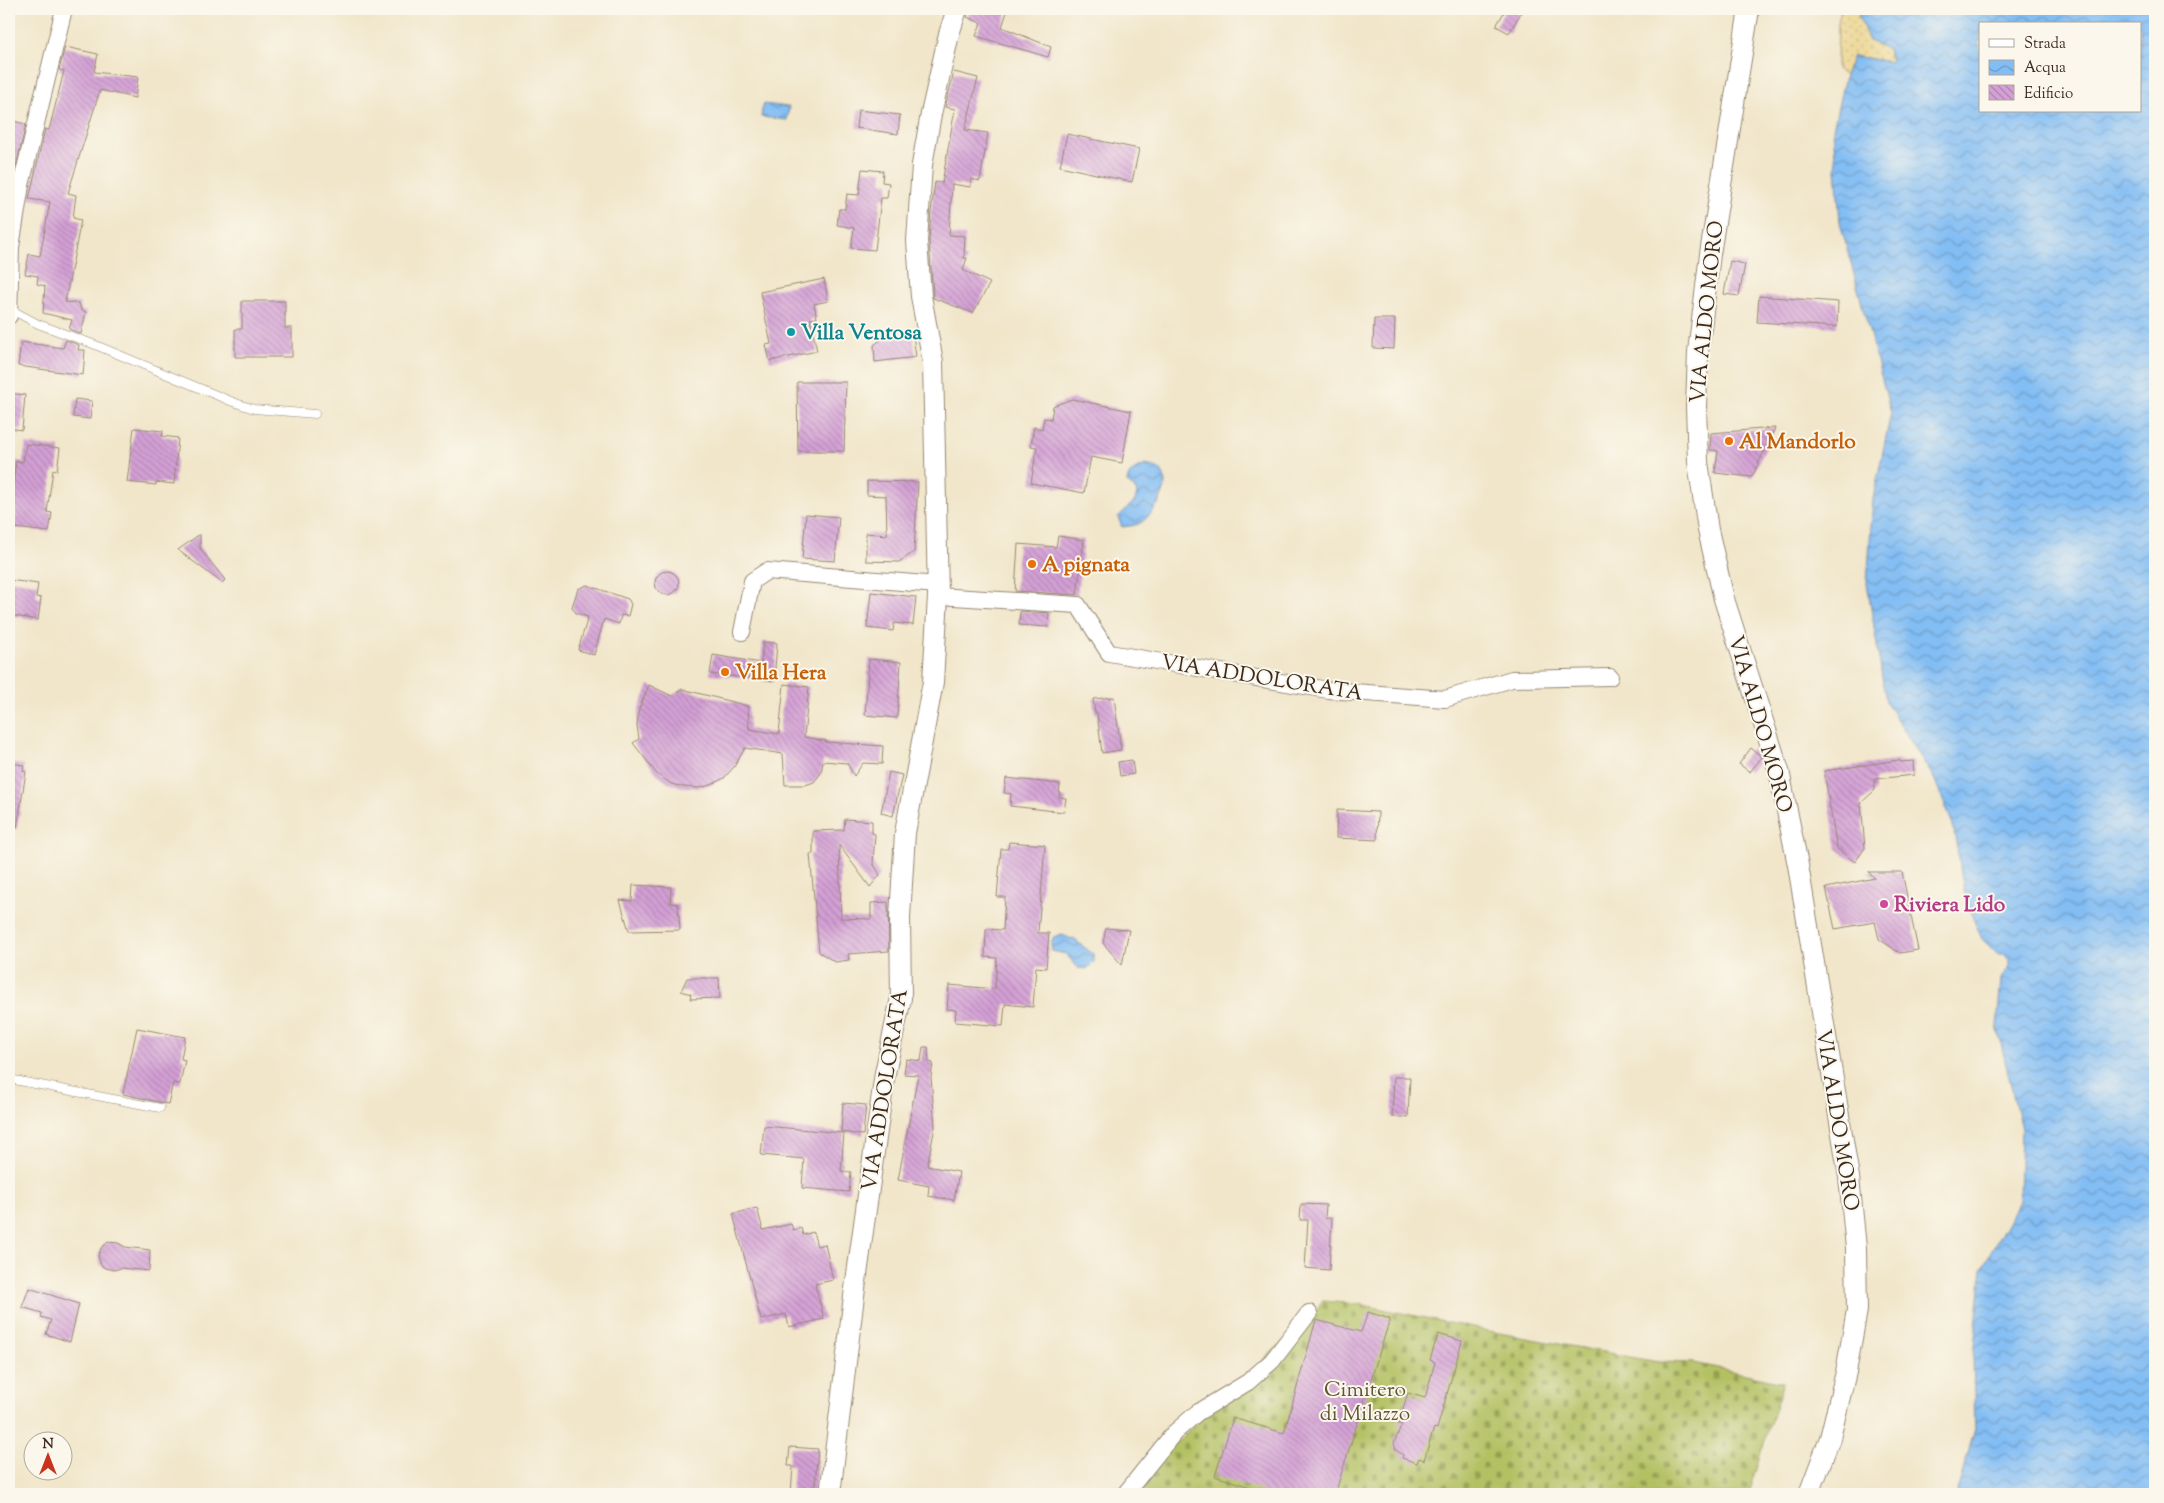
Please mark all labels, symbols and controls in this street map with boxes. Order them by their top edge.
legend [1979,22,2142,112]
text: Strada [2024,34,2066,55]
text: Acqua [2024,58,2066,79]
text: Edificio [2024,84,2073,105]
street label: VIA ALDO MORO [1683,219,1732,405]
place label: Villa Ventosa [801,319,922,349]
marker: Villa Ventosa [785,326,797,338]
place label: Al Mandorlo [1739,428,1856,458]
marker: Al Mandorlo [1723,435,1735,447]
place label: A pignata [1042,551,1130,581]
marker: A pignata [1026,558,1038,570]
street label: VIA ALDO MORO [1719,632,1799,817]
street label: VIA ADDOLORATA [1158,648,1365,710]
place label: Villa Hera [735,659,827,689]
marker: Villa Hera [719,666,731,678]
place label: Riviera Lido [1894,891,2006,921]
marker: Riviera Lido [1878,898,1890,910]
street label: VIA ADDOLORATA [855,987,917,1194]
street label: VIA ALDO MORO [1807,1027,1865,1213]
park label: Cimitero di Milazzo [1320,1376,1410,1430]
north arrow [22,1430,72,1480]
text: N [42,1435,54,1455]

